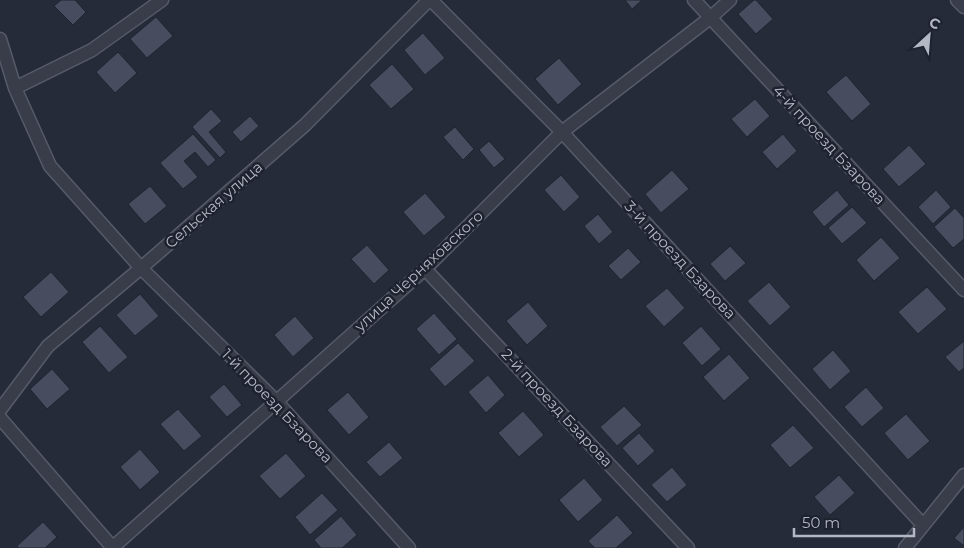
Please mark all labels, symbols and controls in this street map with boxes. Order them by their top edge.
north arrow [904,10,954,60]
text: С [926,13,943,34]
street label: 4-й проезд Бзарова [769,81,890,208]
street label: Сельская улица [161,157,266,252]
street label: 3-й проезд Бзарова [621,197,740,323]
street label: улица Черняховского [350,206,487,336]
street label: 1-й проезд Бзарова [218,345,337,467]
street label: 2-й проезд Бзарова [498,345,617,471]
scale bar [794,506,914,538]
text: 50 m [802,513,840,532]

